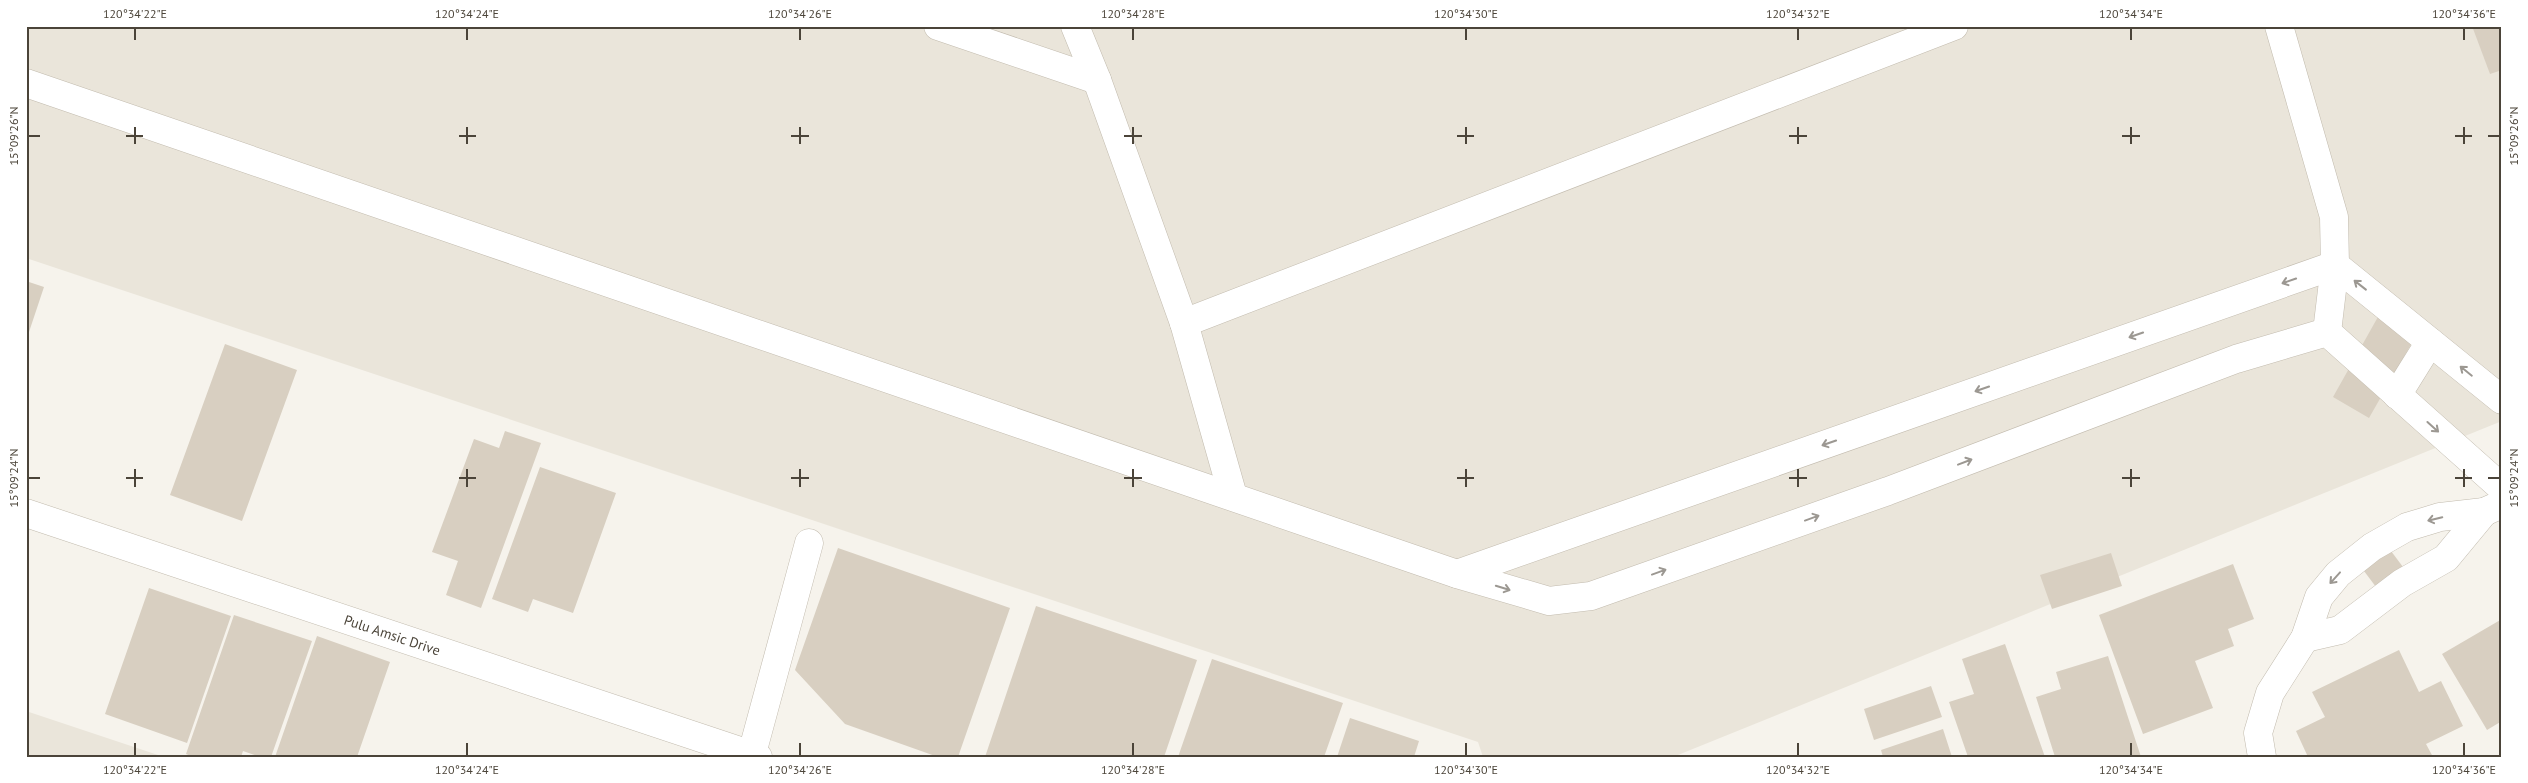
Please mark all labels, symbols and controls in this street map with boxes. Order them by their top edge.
text: 120°34'22"E [103,6,167,21]
text: 120°34'24"E [435,6,499,21]
text: 120°34'26"E [768,6,832,21]
text: 120°34'28"E [1101,6,1165,21]
text: 120°34'30"E [1434,6,1498,21]
text: 120°34'32"E [1766,6,1830,21]
text: 120°34'34"E [2099,6,2163,21]
text: 120°34'36"E [2432,6,2496,21]
text: 15°09'26"N [6,106,21,166]
text: 15°09'26"N [2506,106,2521,166]
one-way arrow [2281,277,2297,287]
one-way arrow [2353,280,2367,290]
one-way arrow [2128,331,2144,340]
one-way arrow [2460,366,2473,377]
one-way arrow [1975,385,1991,394]
one-way arrow [2427,421,2440,433]
one-way arrow [1822,439,1837,448]
text: 15°09'24"N [6,448,21,508]
text: 15°09'24"N [2506,448,2521,508]
one-way arrow [1957,457,1972,466]
one-way arrow [1804,513,1820,522]
one-way arrow [2428,515,2444,524]
one-way arrow [1651,567,1666,576]
one-way arrow [2329,572,2341,585]
one-way arrow [1495,583,1511,593]
street label: Pulu Amsic Drive [342,611,443,659]
text: 120°34'22"E [103,762,167,777]
text: 120°34'24"E [435,762,499,777]
text: 120°34'26"E [768,762,832,777]
text: 120°34'28"E [1101,762,1165,777]
text: 120°34'30"E [1434,762,1498,777]
text: 120°34'32"E [1766,762,1830,777]
text: 120°34'34"E [2099,762,2163,777]
text: 120°34'36"E [2432,762,2496,777]

